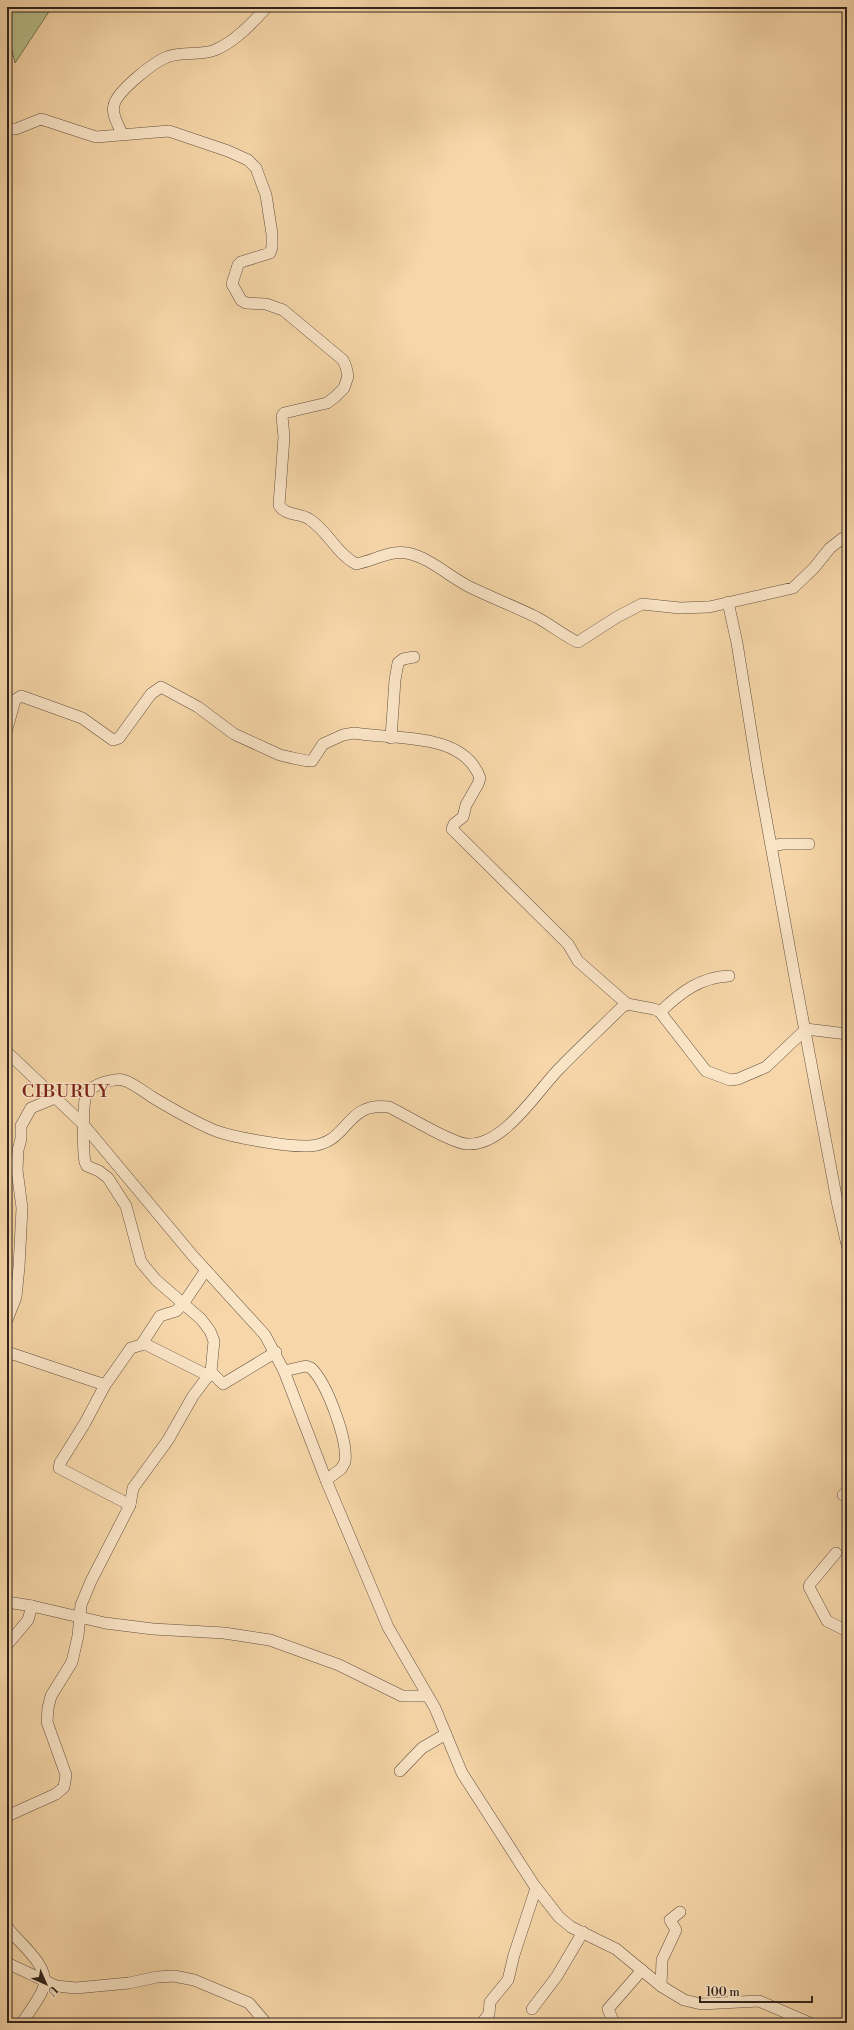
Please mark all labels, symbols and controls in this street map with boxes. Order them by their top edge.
district label: CIBURUY [22,1080,111,1103]
north arrow [26,1964,66,2004]
scale bar [700,1978,812,2004]
text: U [44,1982,60,1999]
text: 100 m [706,1985,740,2000]

